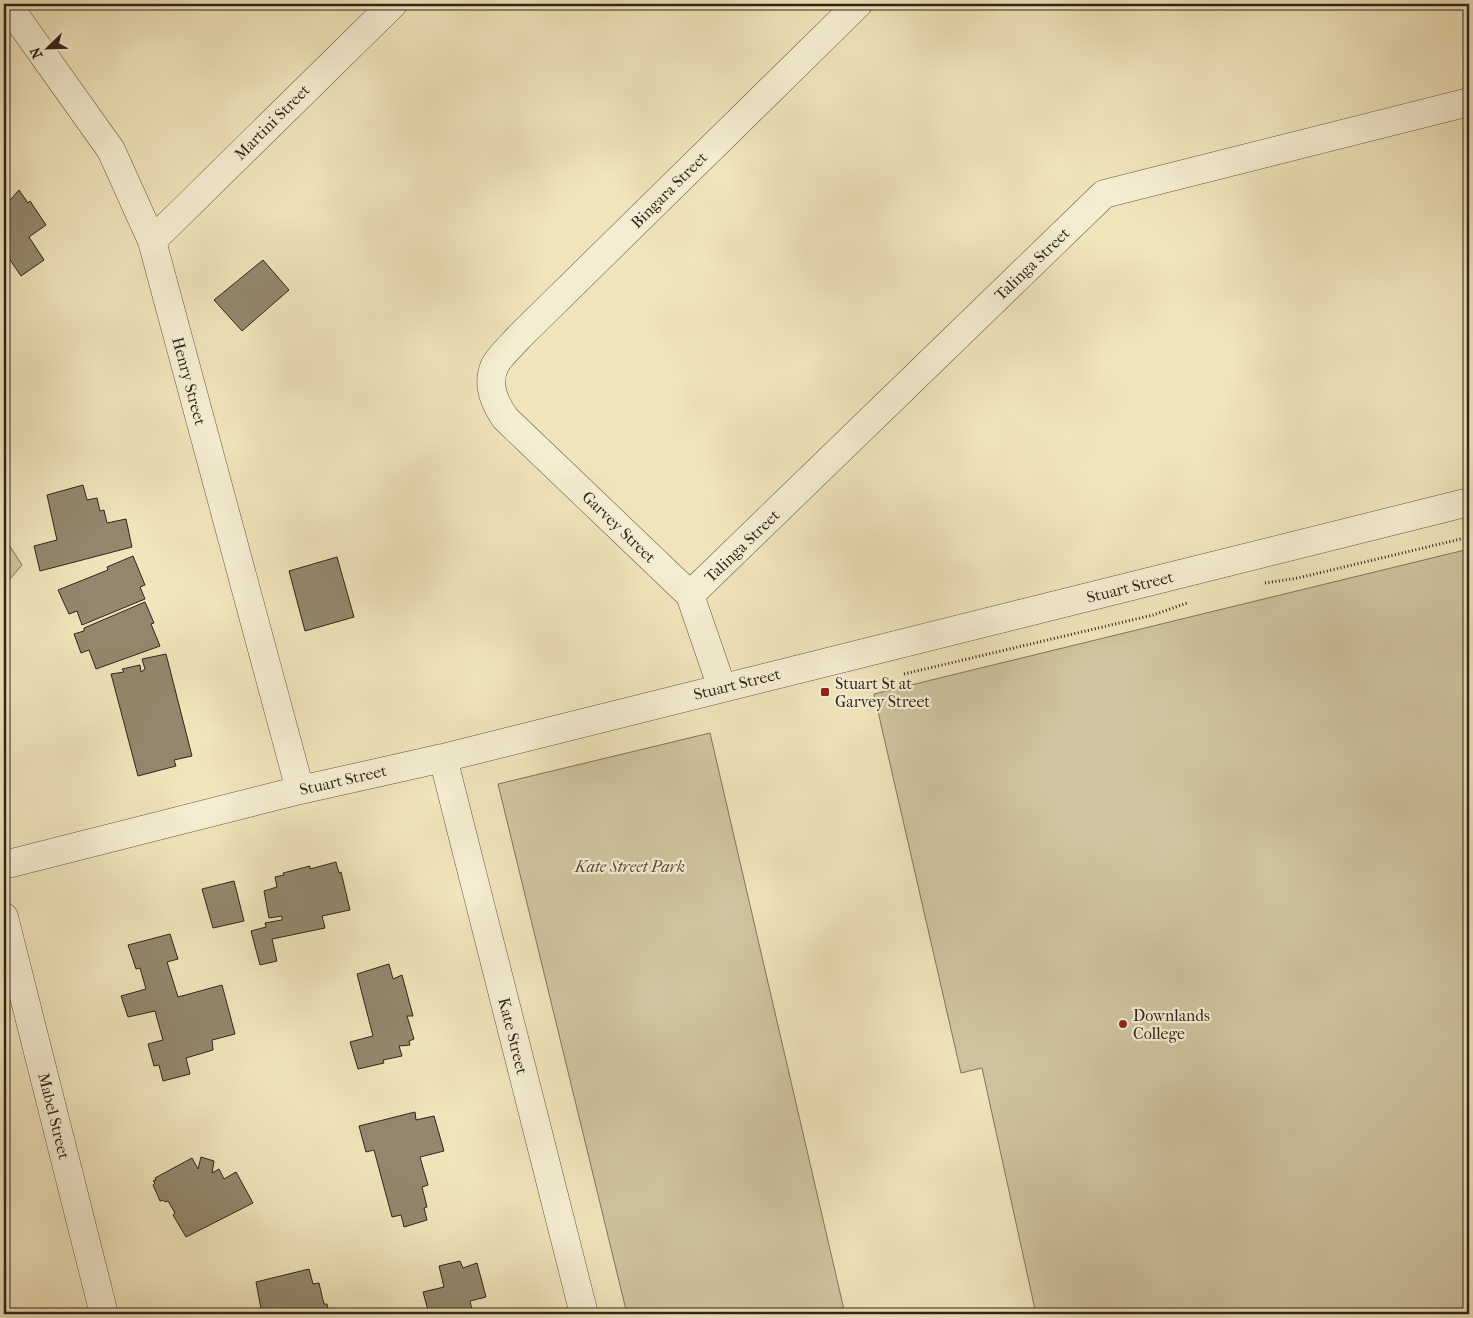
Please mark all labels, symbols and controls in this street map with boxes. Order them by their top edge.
north arrow [22,22,72,72]
text: N [26,44,46,61]
street label: Martini Street [230,80,314,164]
street label: Bingara Street [627,148,711,232]
street label: Talinga Street [991,223,1074,304]
street label: Henry Street [168,335,210,428]
street label: Garvey Street [578,487,660,567]
street label: Talinga Street [701,505,784,586]
street label: Stuart Street [1085,567,1176,607]
street label: Stuart Street [692,664,783,704]
place label: Stuart St at Garvey Street [835,674,930,711]
marker: Stuart St at Garvey Street [819,686,831,698]
street label: Stuart Street [298,761,389,799]
park label: Kate Street Park [574,857,685,876]
street label: Kate Street [494,996,532,1077]
place label: Downlands College [1133,1006,1210,1043]
marker: Downlands College [1117,1018,1129,1030]
street label: Mabel Street [34,1071,74,1161]

